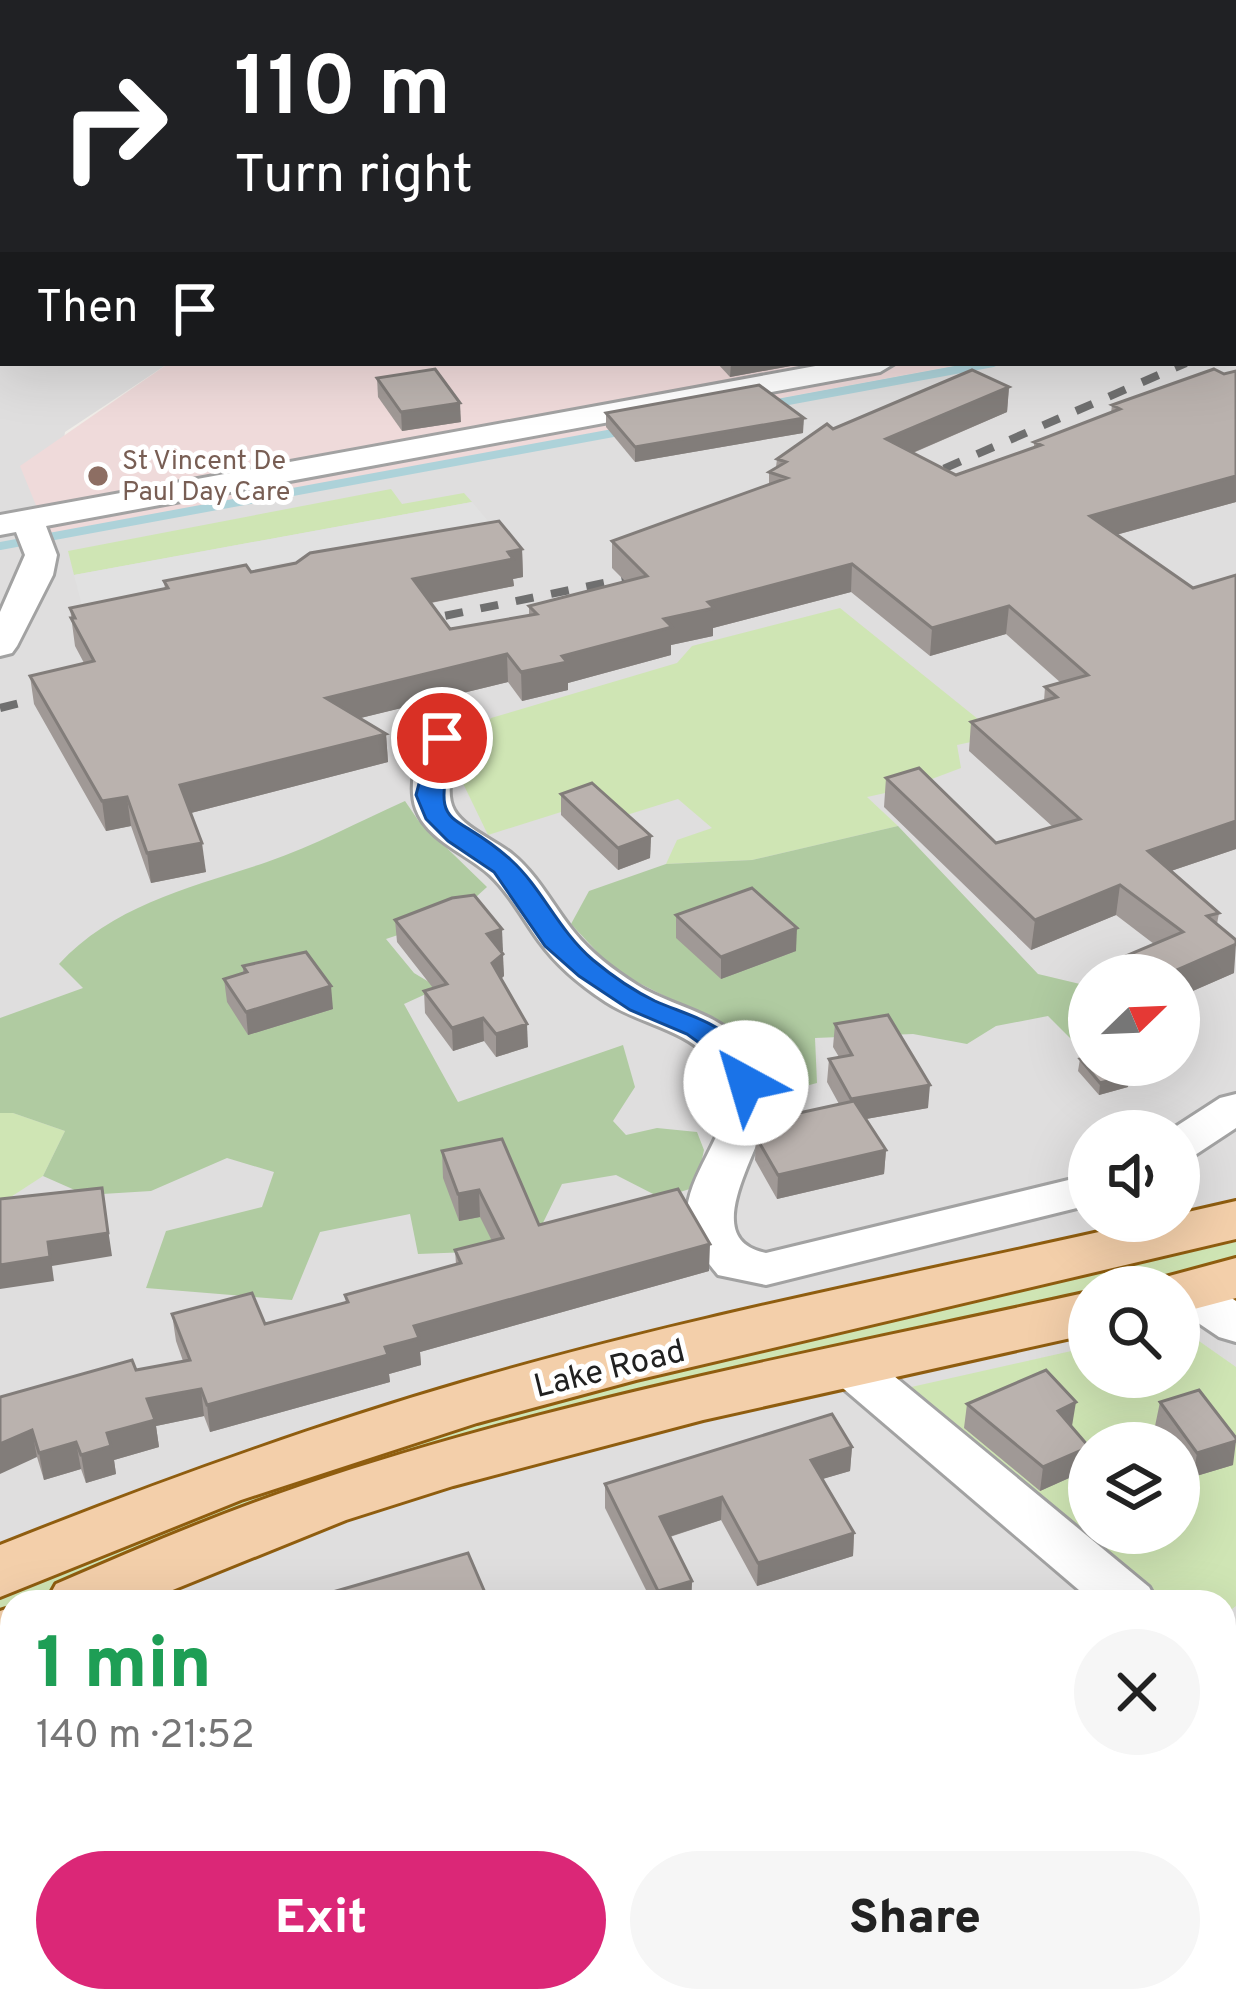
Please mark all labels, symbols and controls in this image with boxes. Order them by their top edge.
text: 110 m [234,39,451,145]
icon: right [36,48,192,204]
text: Turn right [234,143,473,212]
icon: arrive [162,276,228,342]
text: Then [36,281,138,338]
place label: St Vincent De Paul Day Care [122,445,290,510]
marker: St Vincent De Paul Day Care [85,463,111,489]
pin [391,687,493,789]
icon: arrive [409,705,475,771]
north arrow [1068,954,1200,1086]
map controls [1068,954,1200,1554]
position arrow [683,1020,809,1146]
button: sound [1068,1110,1200,1242]
button: search [1068,1266,1200,1398]
street label: Lake Road [530,1332,690,1410]
button: layers [1068,1422,1200,1554]
text: 1 min [36,1622,212,1714]
button: close [1074,1629,1200,1755]
text: 140 m · 21:52 [36,1713,255,1762]
button: Exit [36,1851,606,1989]
button: Share [630,1851,1200,1989]

